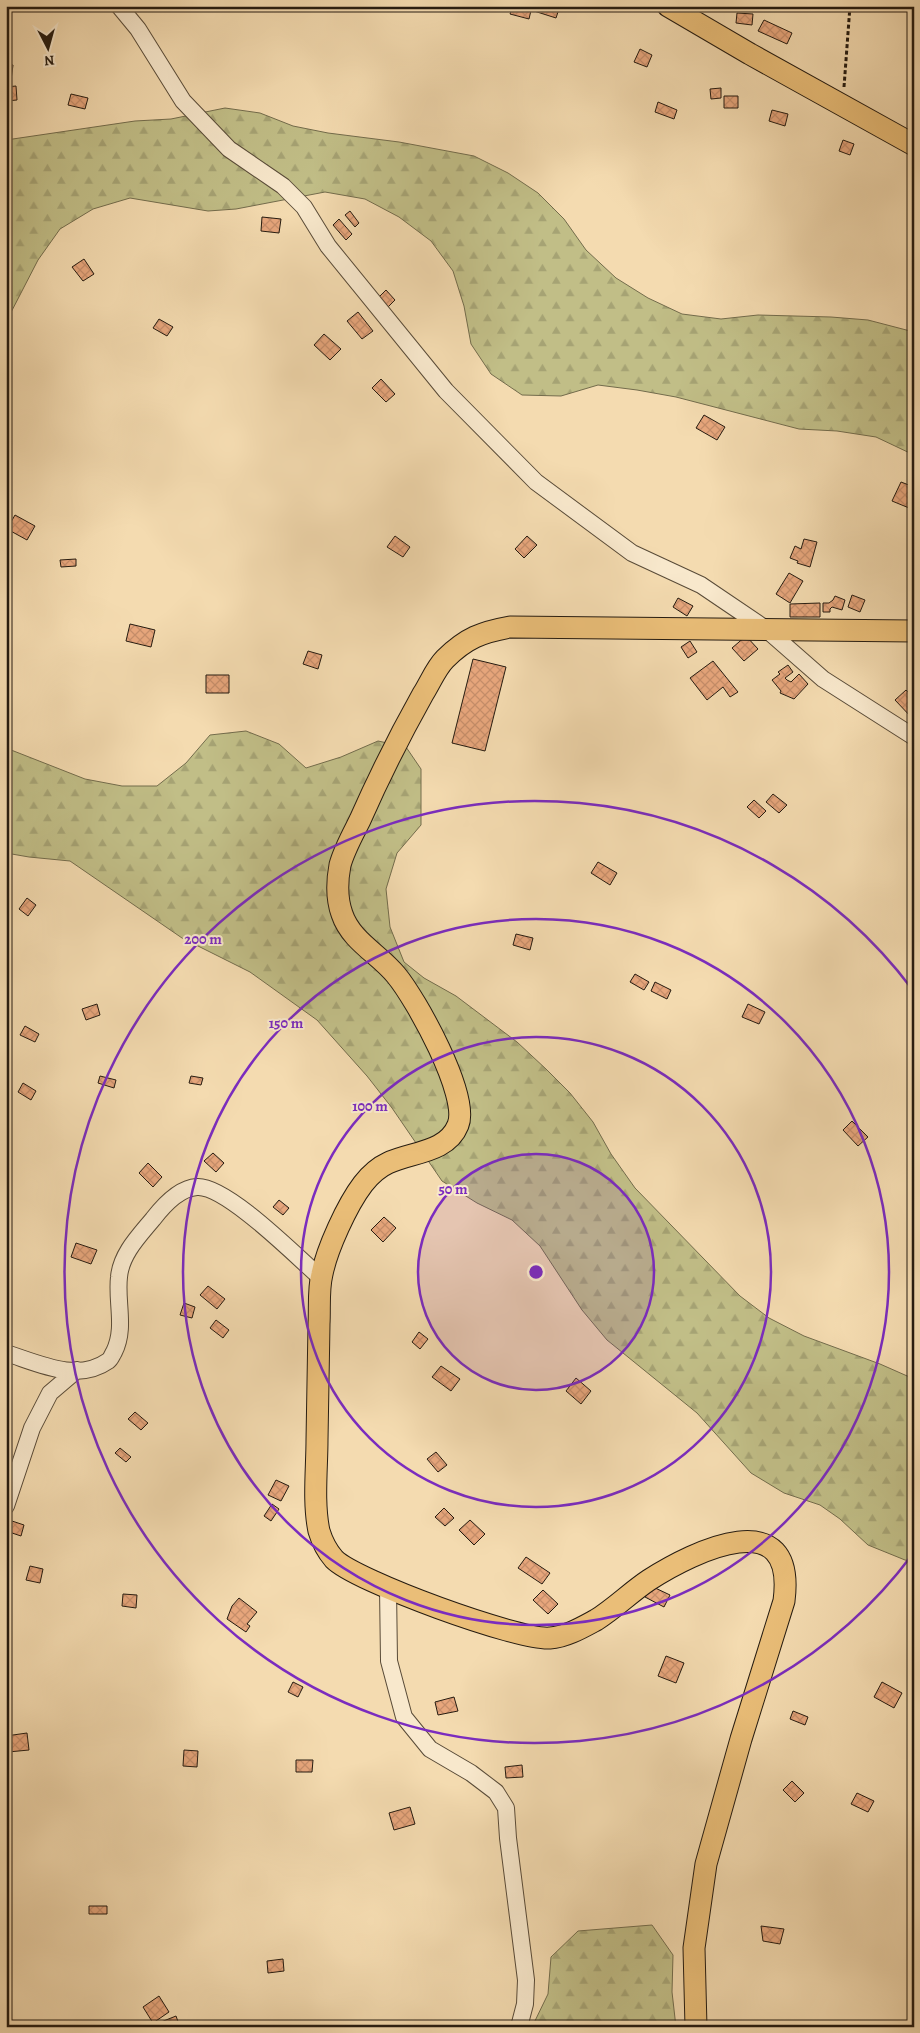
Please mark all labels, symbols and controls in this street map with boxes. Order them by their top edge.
north arrow [22,22,72,72]
text: N [43,50,55,70]
text: 200 m [184,929,222,949]
text: 150 m [269,1013,304,1033]
text: 100 m [352,1096,388,1116]
text: 50 m [438,1179,468,1199]
centre of rings [527,1263,545,1281]

